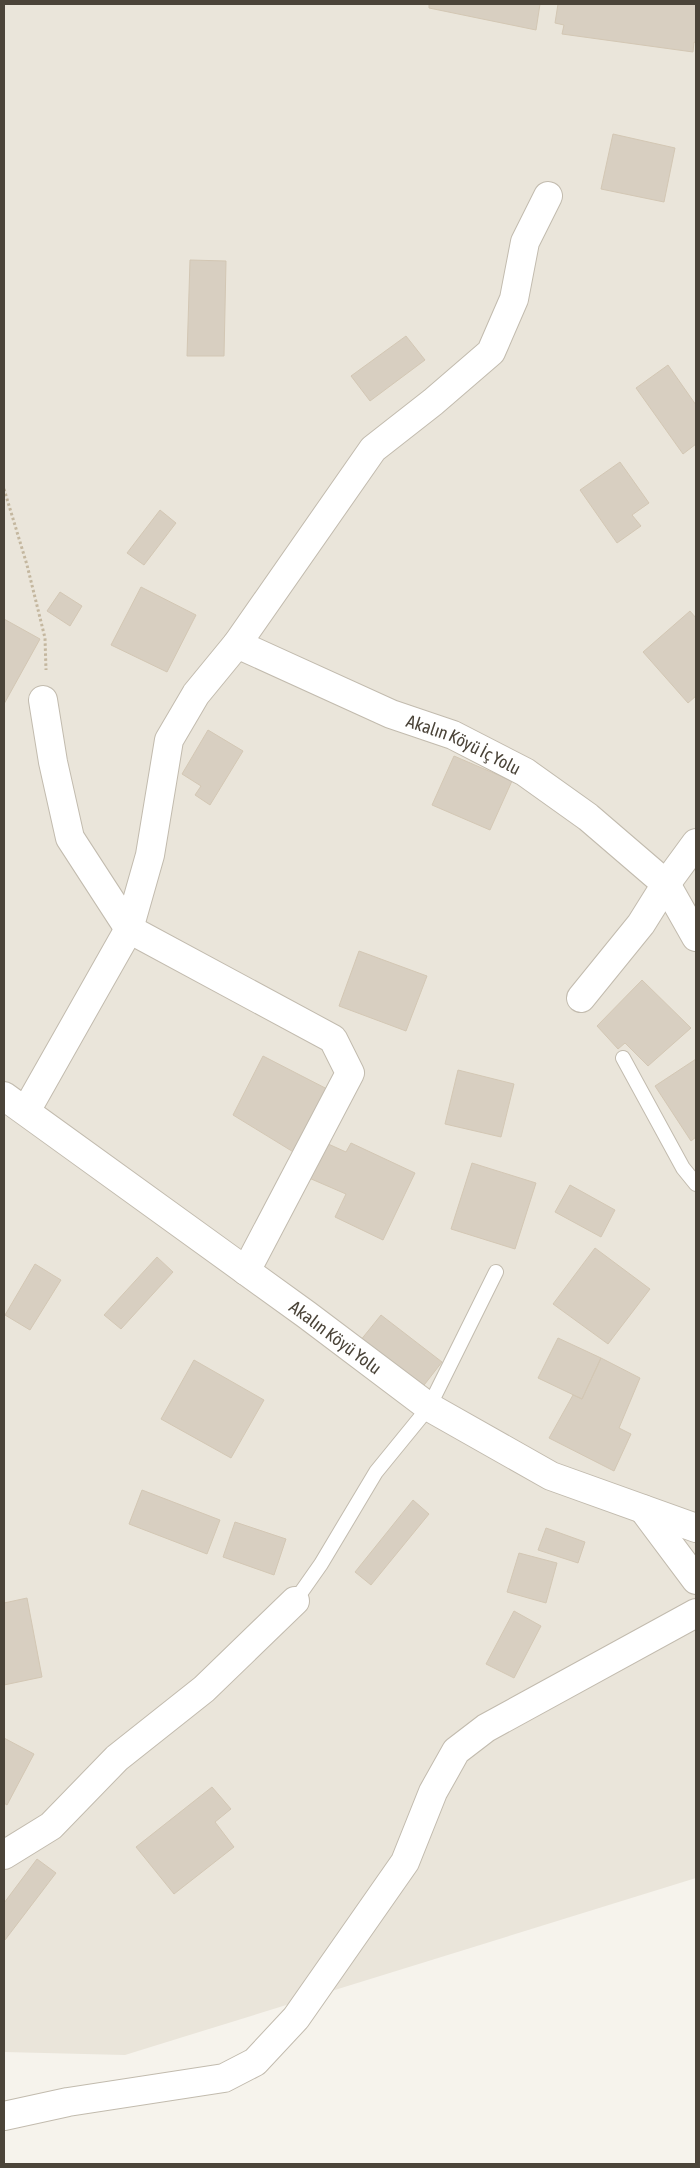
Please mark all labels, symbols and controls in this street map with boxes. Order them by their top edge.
street label: Akalın Köyü İç Yolu [404,710,524,779]
street label: Akalın Köyü Yolu [286,1296,386,1378]

